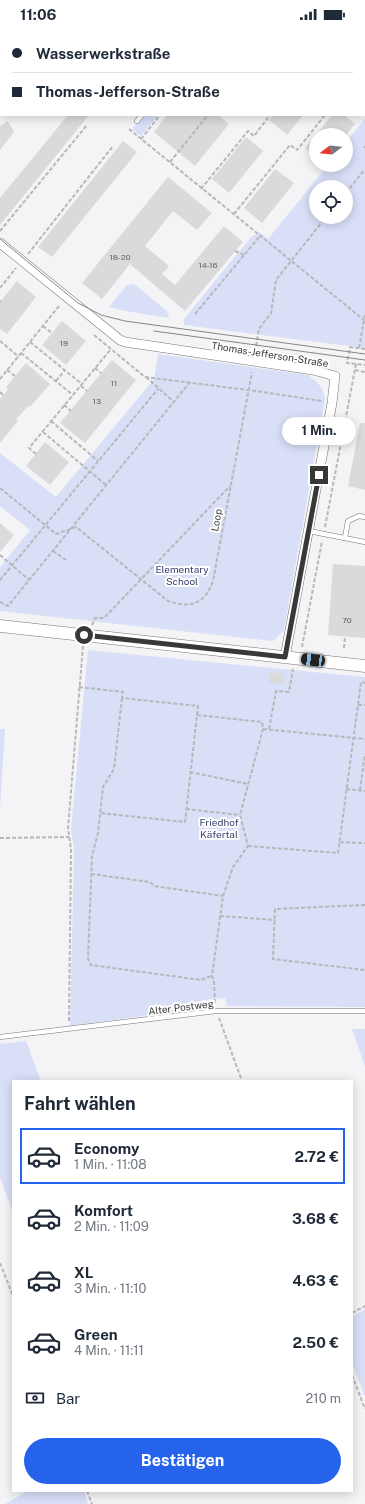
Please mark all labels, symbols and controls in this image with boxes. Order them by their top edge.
text: 11:06 [20,6,56,23]
text: Wasserwerkstraße [36,45,170,62]
text: Thomas-Jefferson-Straße [36,83,220,100]
north arrow [309,128,353,172]
map controls [309,128,353,224]
button: locate [309,180,353,224]
house number: 18-20 [109,252,131,262]
house number: 14-16 [199,260,217,270]
house number: 19 [60,338,68,348]
street label: Thomas-Jefferson-Straße [211,339,330,369]
house number: 11 [111,378,117,388]
house number: 13 [93,396,101,406]
callout: 1 Min. [282,417,356,445]
text: 1 Min. [301,423,337,438]
route end [310,466,328,484]
street label: Loop [208,508,224,532]
park label: Elementary School [155,563,209,587]
house number: 70 [342,615,352,625]
route start [75,626,93,644]
car [300,653,326,667]
park label: Friedhof Käfertal [199,816,239,840]
street label: Alter Postweg [148,997,214,1017]
text: Fahrt wählen [24,1093,136,1114]
icon: car [26,1138,62,1174]
text: Economy [74,1140,139,1157]
text: 2.72 € [295,1148,339,1165]
text: 1 Min. · 11:08 [74,1157,147,1172]
icon: car [26,1200,62,1236]
text: Komfort [74,1202,133,1219]
text: 3.68 € [292,1210,339,1227]
text: 2 Min. · 11:09 [74,1219,149,1234]
icon: car [26,1262,62,1298]
text: XL [74,1264,93,1281]
text: 4.63 € [292,1272,339,1289]
text: 3 Min. · 11:10 [74,1281,146,1296]
icon: car [26,1324,62,1360]
text: Green [74,1326,118,1343]
text: 2.50 € [292,1334,339,1351]
text: 4 Min. · 11:11 [74,1343,144,1358]
icon: cash [24,1387,46,1409]
text: Bar [56,1390,80,1407]
text: 210 m [306,1391,341,1406]
button: Bestätigen [24,1438,341,1484]

